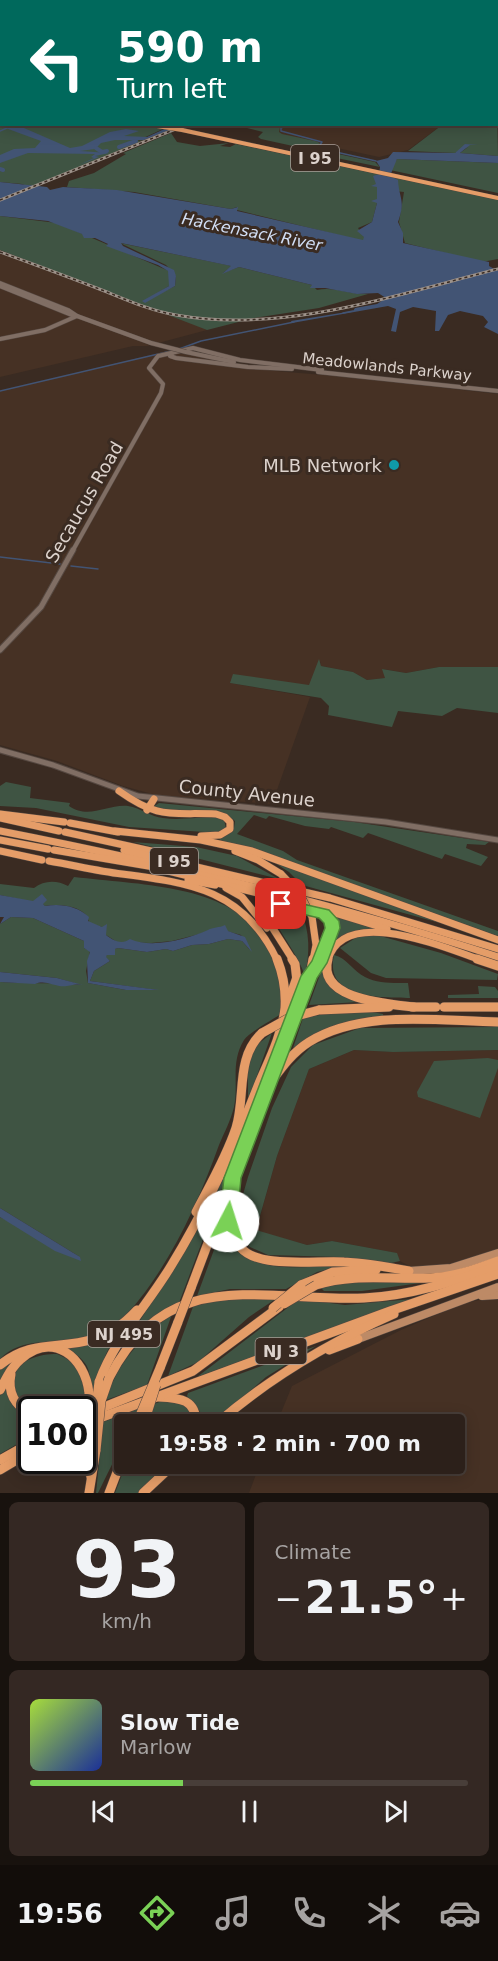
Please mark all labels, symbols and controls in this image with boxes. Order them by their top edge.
text: 590 m [117,23,263,72]
icon: left [18,24,96,102]
text: Turn left [117,73,227,104]
road number: I 95 [291,145,339,171]
water label: Hackensack River [180,209,325,255]
street label: Meadowlands Parkway [301,349,473,385]
street label: Secaucus Road [41,438,127,566]
place label: MLB Network [263,455,383,476]
marker: MLB Network [387,458,401,472]
street label: County Avenue [178,775,316,811]
road number: I 95 [150,848,198,874]
pin [255,878,306,929]
icon: arrive [264,887,297,920]
position arrow [196,1189,260,1253]
road number: NJ 495 [88,1321,160,1347]
road number: NJ 3 [256,1338,306,1364]
speed limit sign: 100 [18,1396,96,1474]
text: 19:58 · 2 min · 700 m [158,1431,421,1456]
text: 93 [72,1525,181,1615]
text: Climate [275,1540,351,1564]
text: 21.5° [304,1571,438,1624]
text: − [275,1579,302,1618]
text: + [440,1579,468,1618]
text: km/h [102,1609,152,1633]
text: Slow Tide [120,1710,240,1735]
text: Marlow [120,1735,192,1759]
icon: previous [87,1795,120,1828]
icon: pause [233,1795,266,1828]
icon: next [379,1795,412,1828]
icon: directions [136,1892,178,1934]
icon: music [212,1892,254,1934]
icon: phone [288,1892,330,1934]
icon: climate [363,1892,405,1934]
icon: car [439,1892,481,1934]
text: 19:56 [17,1898,103,1929]

